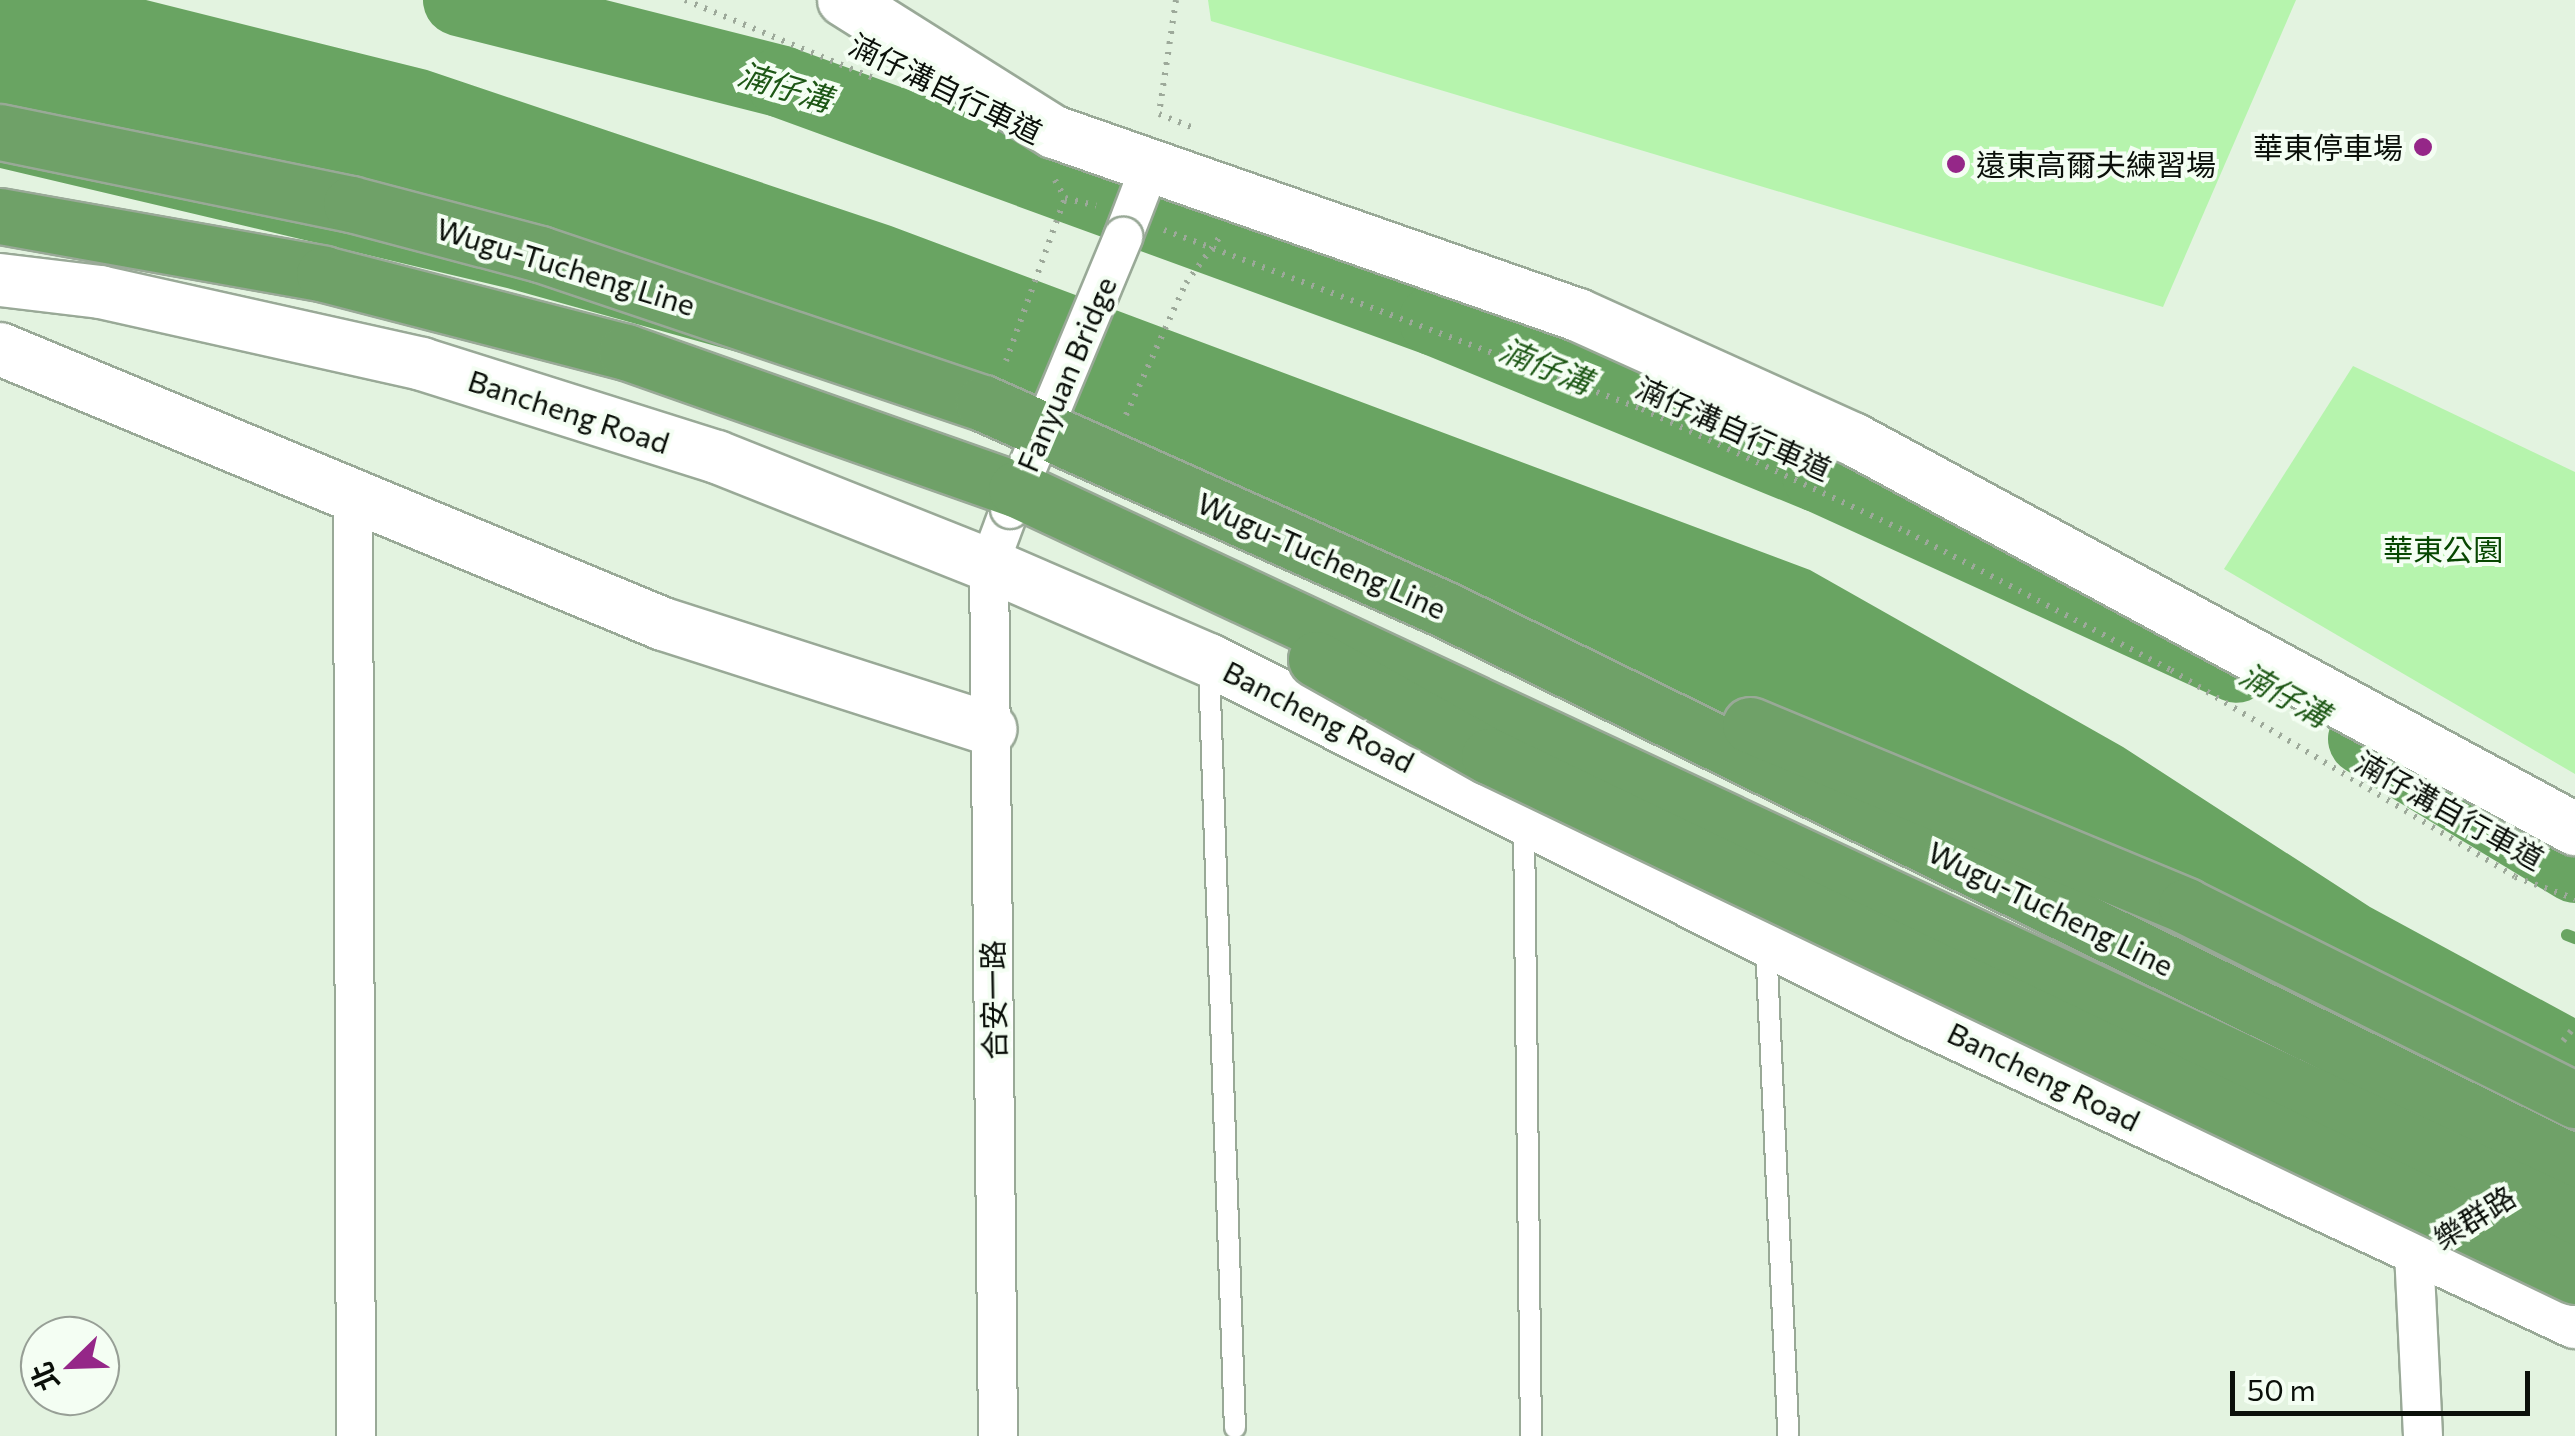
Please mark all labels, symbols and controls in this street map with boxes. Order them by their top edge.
street label: 湳仔溝自行車道 [844,26,1048,150]
water label: 湳仔溝 [733,54,837,118]
place label: 華東停車場 [2253,129,2403,165]
marker: 華東停車場 [2412,136,2434,158]
place label: 遠東高爾夫練習場 [1976,146,2216,182]
marker: 遠東高爾夫練習場 [1945,153,1967,175]
street label: Wugu-Tucheng Line [432,210,700,322]
street label: Fanyuan Bridge [1009,271,1123,477]
water label: 湳仔溝 [1494,329,1598,401]
street label: Bancheng Road [464,362,674,460]
street label: 湳仔溝自行車道 [1631,369,1837,487]
street label: Wugu-Tucheng Line [1192,484,1452,626]
park label: 華東公園 [2383,531,2503,567]
street label: Bancheng Road [1218,652,1420,780]
water label: 湳仔溝 [2234,654,2336,734]
street label: 湳仔溝自行車道 [2349,743,2551,877]
street label: Wugu-Tucheng Line [1923,833,2179,983]
street label: 合安一路 [974,940,1012,1060]
street label: Bancheng Road [1942,1014,2146,1138]
street label: 樂群路 [2426,1178,2522,1256]
north arrow [20,1316,120,1416]
scale bar [2235,1351,2535,1413]
text: 北 [23,1357,65,1396]
text: 50 m [2247,1370,2316,1407]

